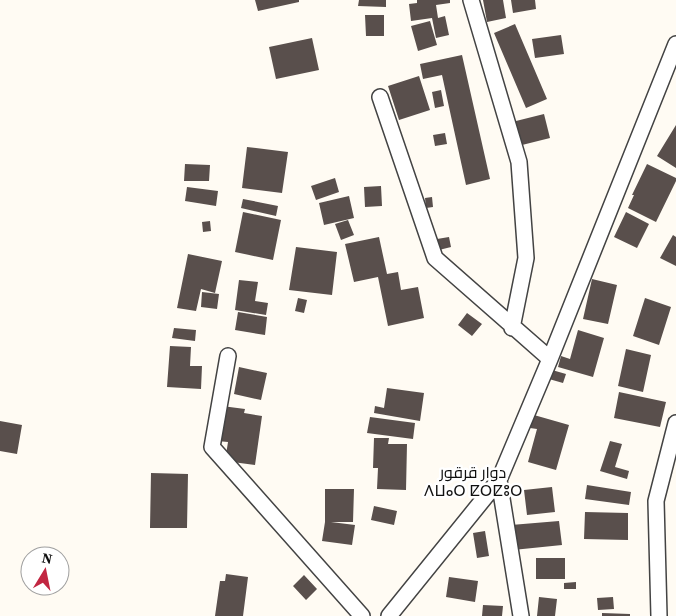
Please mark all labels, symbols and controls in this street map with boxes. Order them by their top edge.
district label: دوار قرقور ⴷⵡⴰⵔ ⵇⵔⵇⵓⵔ [423,461,523,501]
north arrow [20,546,70,596]
text: N [40,547,54,569]

